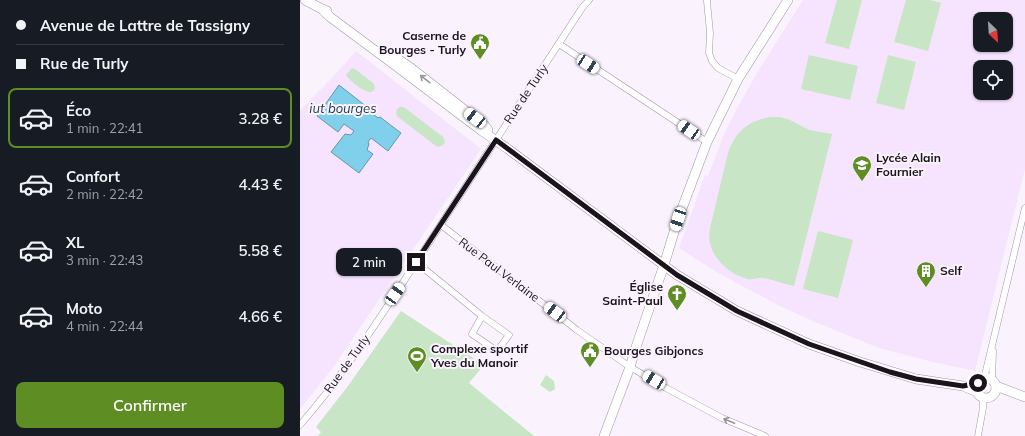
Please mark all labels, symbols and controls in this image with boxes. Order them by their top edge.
north arrow [973,12,1013,52]
map controls [973,12,1013,100]
text: Avenue de Lattre de Tassigny [40,16,250,35]
place label: Caserne de Bourges - Turly [379,28,466,57]
public building icon: Caserne de Bourges - Turly [469,32,491,60]
car [575,52,601,76]
text: Rue de Turly [40,54,129,73]
button: locate [973,60,1013,100]
street label: Rue de Turly [500,61,551,126]
one-way arrow [419,74,430,83]
icon: car [18,100,54,136]
water label: iut bourges [309,100,377,116]
text: Éco [66,101,91,120]
car [462,106,488,130]
text: 3.28 € [238,109,282,128]
car [676,118,702,142]
text: 1 min · 22:41 [66,120,143,136]
place label: Lycée Alain Fournier [876,150,941,179]
school or university icon: Lycée Alain Fournier [851,154,873,182]
icon: car [18,166,54,202]
text: Confort [66,167,120,186]
text: 4.43 € [238,175,282,194]
text: 2 min · 22:42 [66,186,143,202]
car [669,206,687,232]
icon: car [18,232,54,268]
text: XL [66,233,84,252]
street label: Rue Paul Verlaine [456,234,543,305]
text: 5.58 € [238,241,282,260]
callout: 2 min [336,248,402,276]
text: 3 min · 22:43 [66,252,143,268]
route end [407,253,425,271]
text: 2 min [352,254,386,270]
building icon: Self [915,260,937,288]
place label: Self [940,263,962,278]
place label: Église Saint-Paul [602,279,663,308]
car [383,281,407,307]
church icon: Église Saint-Paul [666,283,688,311]
icon: car [18,298,54,334]
text: Moto [66,299,102,318]
car [542,300,568,324]
text: 4.66 € [238,307,282,326]
text: 4 min · 22:44 [66,318,143,334]
street label: Rue de Turly [320,331,373,396]
public building icon: Bourges Gibjoncs [579,340,601,368]
place label: Complexe sportif Yves du Manoir [430,341,528,370]
place label: Bourges Gibjoncs [604,343,703,358]
sports icon: Complexe sportif Yves du Manoir [406,345,428,373]
car [641,369,667,391]
route start [969,374,987,392]
button: Confirmer [16,382,284,428]
one-way arrow [723,417,735,424]

